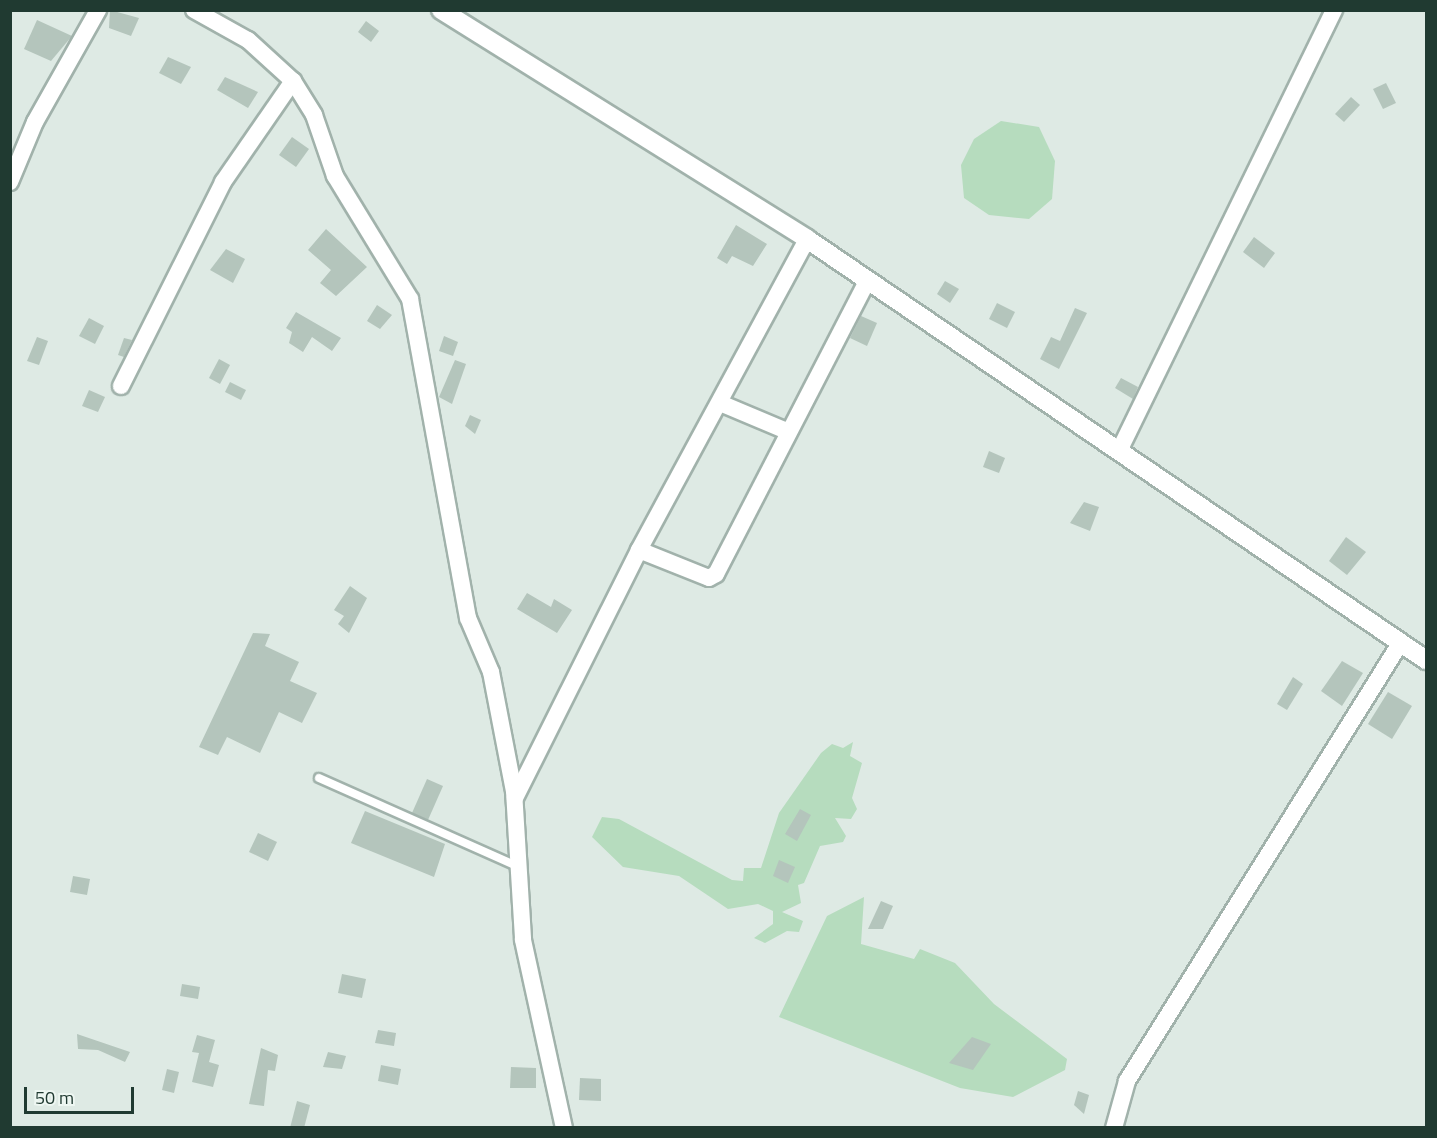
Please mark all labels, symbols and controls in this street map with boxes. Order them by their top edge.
scale bar [27,1075,136,1113]
text: 50 m [35,1084,74,1111]

